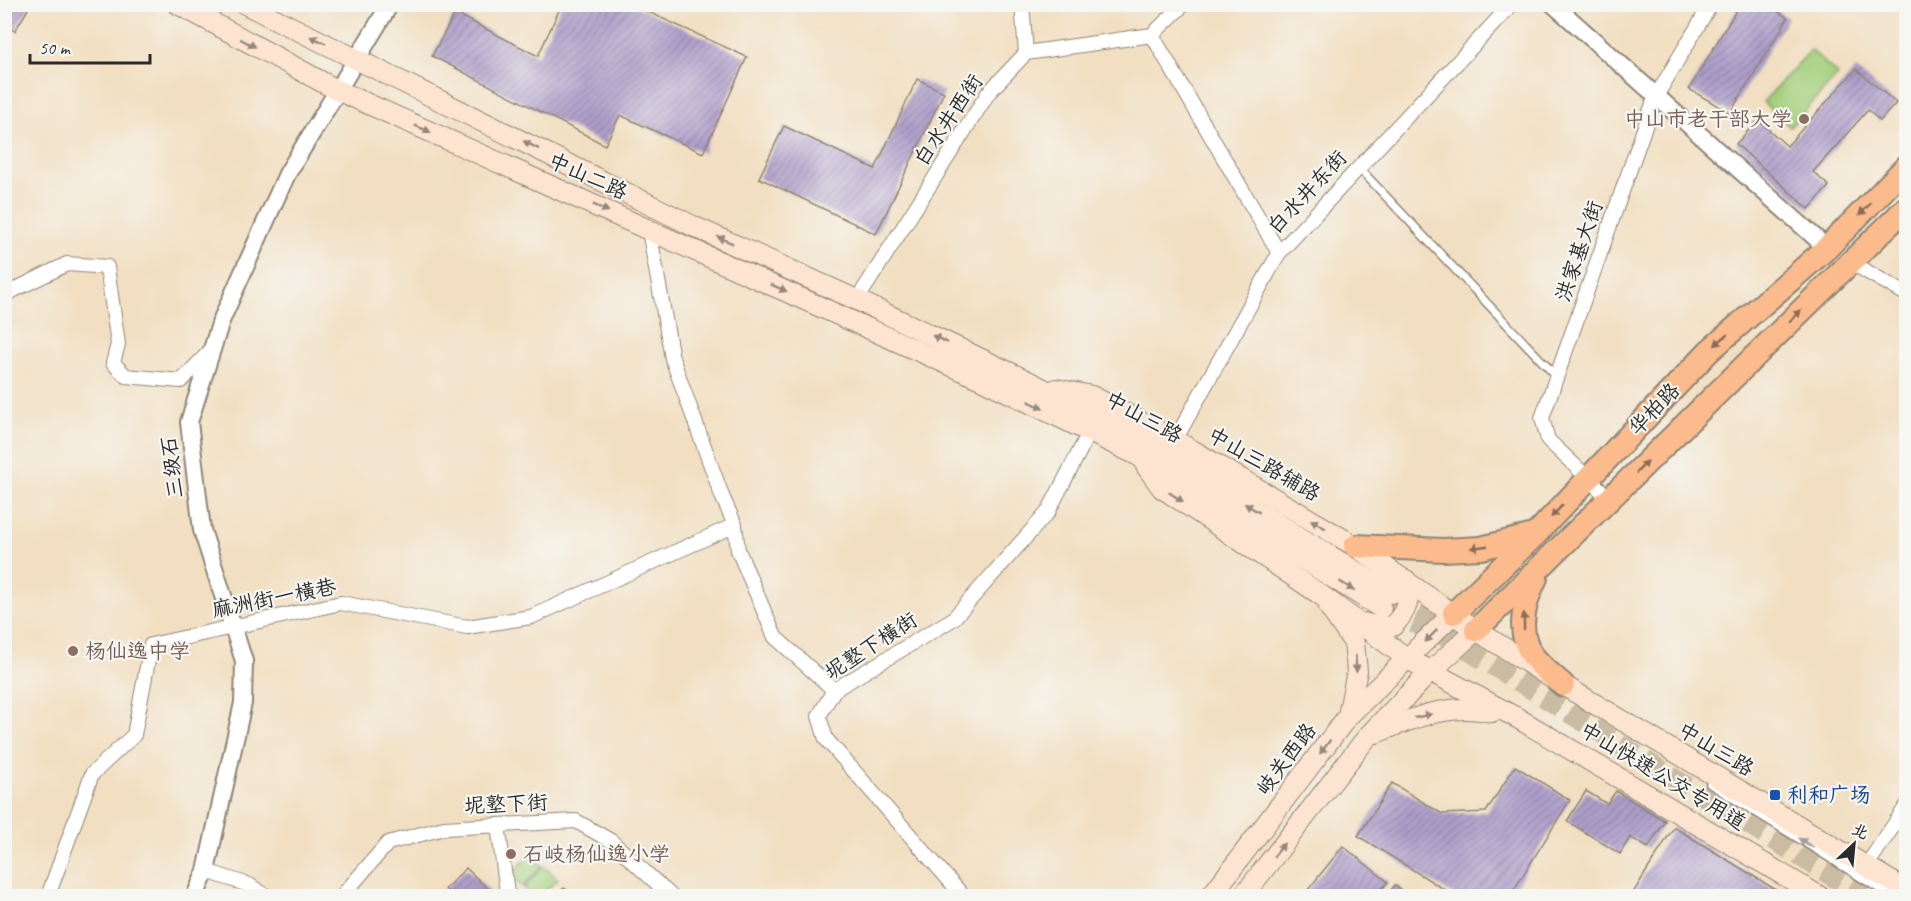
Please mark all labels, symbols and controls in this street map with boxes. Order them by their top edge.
scale bar [30,27,150,65]
one-way arrow [310,36,327,45]
text: 50 m [39,37,72,59]
one-way arrow [239,38,256,48]
street label: 白水井西街 [908,69,988,171]
place label: 中山市老干部大学 [1624,106,1792,132]
marker: 中山市老干部大学 [1797,112,1811,126]
one-way arrow [414,124,431,133]
one-way arrow [523,140,540,149]
street label: 白水井东街 [1262,145,1352,239]
street label: 中山二路 [544,147,632,205]
street label: 洪家基大街 [1550,197,1608,305]
one-way arrow [1859,201,1873,215]
one-way arrow [592,204,609,213]
one-way arrow [715,235,733,245]
one-way arrow [770,283,788,293]
one-way arrow [1788,309,1802,323]
one-way arrow [1714,333,1729,347]
one-way arrow [932,335,949,344]
street label: 华柏路 [1623,377,1685,441]
street label: 中山三路 [1101,385,1187,449]
one-way arrow [1027,401,1044,410]
street label: 中山三路辅路 [1203,421,1325,507]
street label: 三级石 [155,434,189,500]
one-way arrow [1634,461,1648,475]
one-way arrow [1168,491,1184,503]
one-way arrow [1244,502,1260,513]
one-way arrow [1551,504,1565,518]
one-way arrow [1310,518,1326,529]
one-way arrow [1469,543,1488,552]
street label: 麻洲街一橫巷 [210,573,338,623]
one-way arrow [1339,581,1355,592]
street label: 坭墪下橫街 [820,607,922,685]
one-way arrow [1519,611,1529,630]
one-way arrow [1425,629,1439,643]
place label: 杨仙逸中学 [85,638,190,664]
marker: 杨仙逸中学 [66,644,80,658]
one-way arrow [1351,655,1360,674]
one-way arrow [1413,710,1432,720]
street label: 中山快速公交专用道 [1575,716,1751,836]
street label: 中山三路 [1673,716,1759,782]
street label: 岐关西路 [1250,718,1322,800]
one-way arrow [1319,740,1331,755]
place label: 利和广场 [1787,782,1871,808]
marker: 利和广场 [1768,788,1782,802]
street label: 坭墪下街 [463,789,549,819]
north arrow [1824,814,1884,874]
text: 北 [1849,819,1872,844]
one-way arrow [1798,838,1814,849]
place label: 石岐杨仙逸小学 [523,841,670,867]
one-way arrow [1273,843,1285,858]
marker: 石岐杨仙逸小学 [504,847,518,861]

